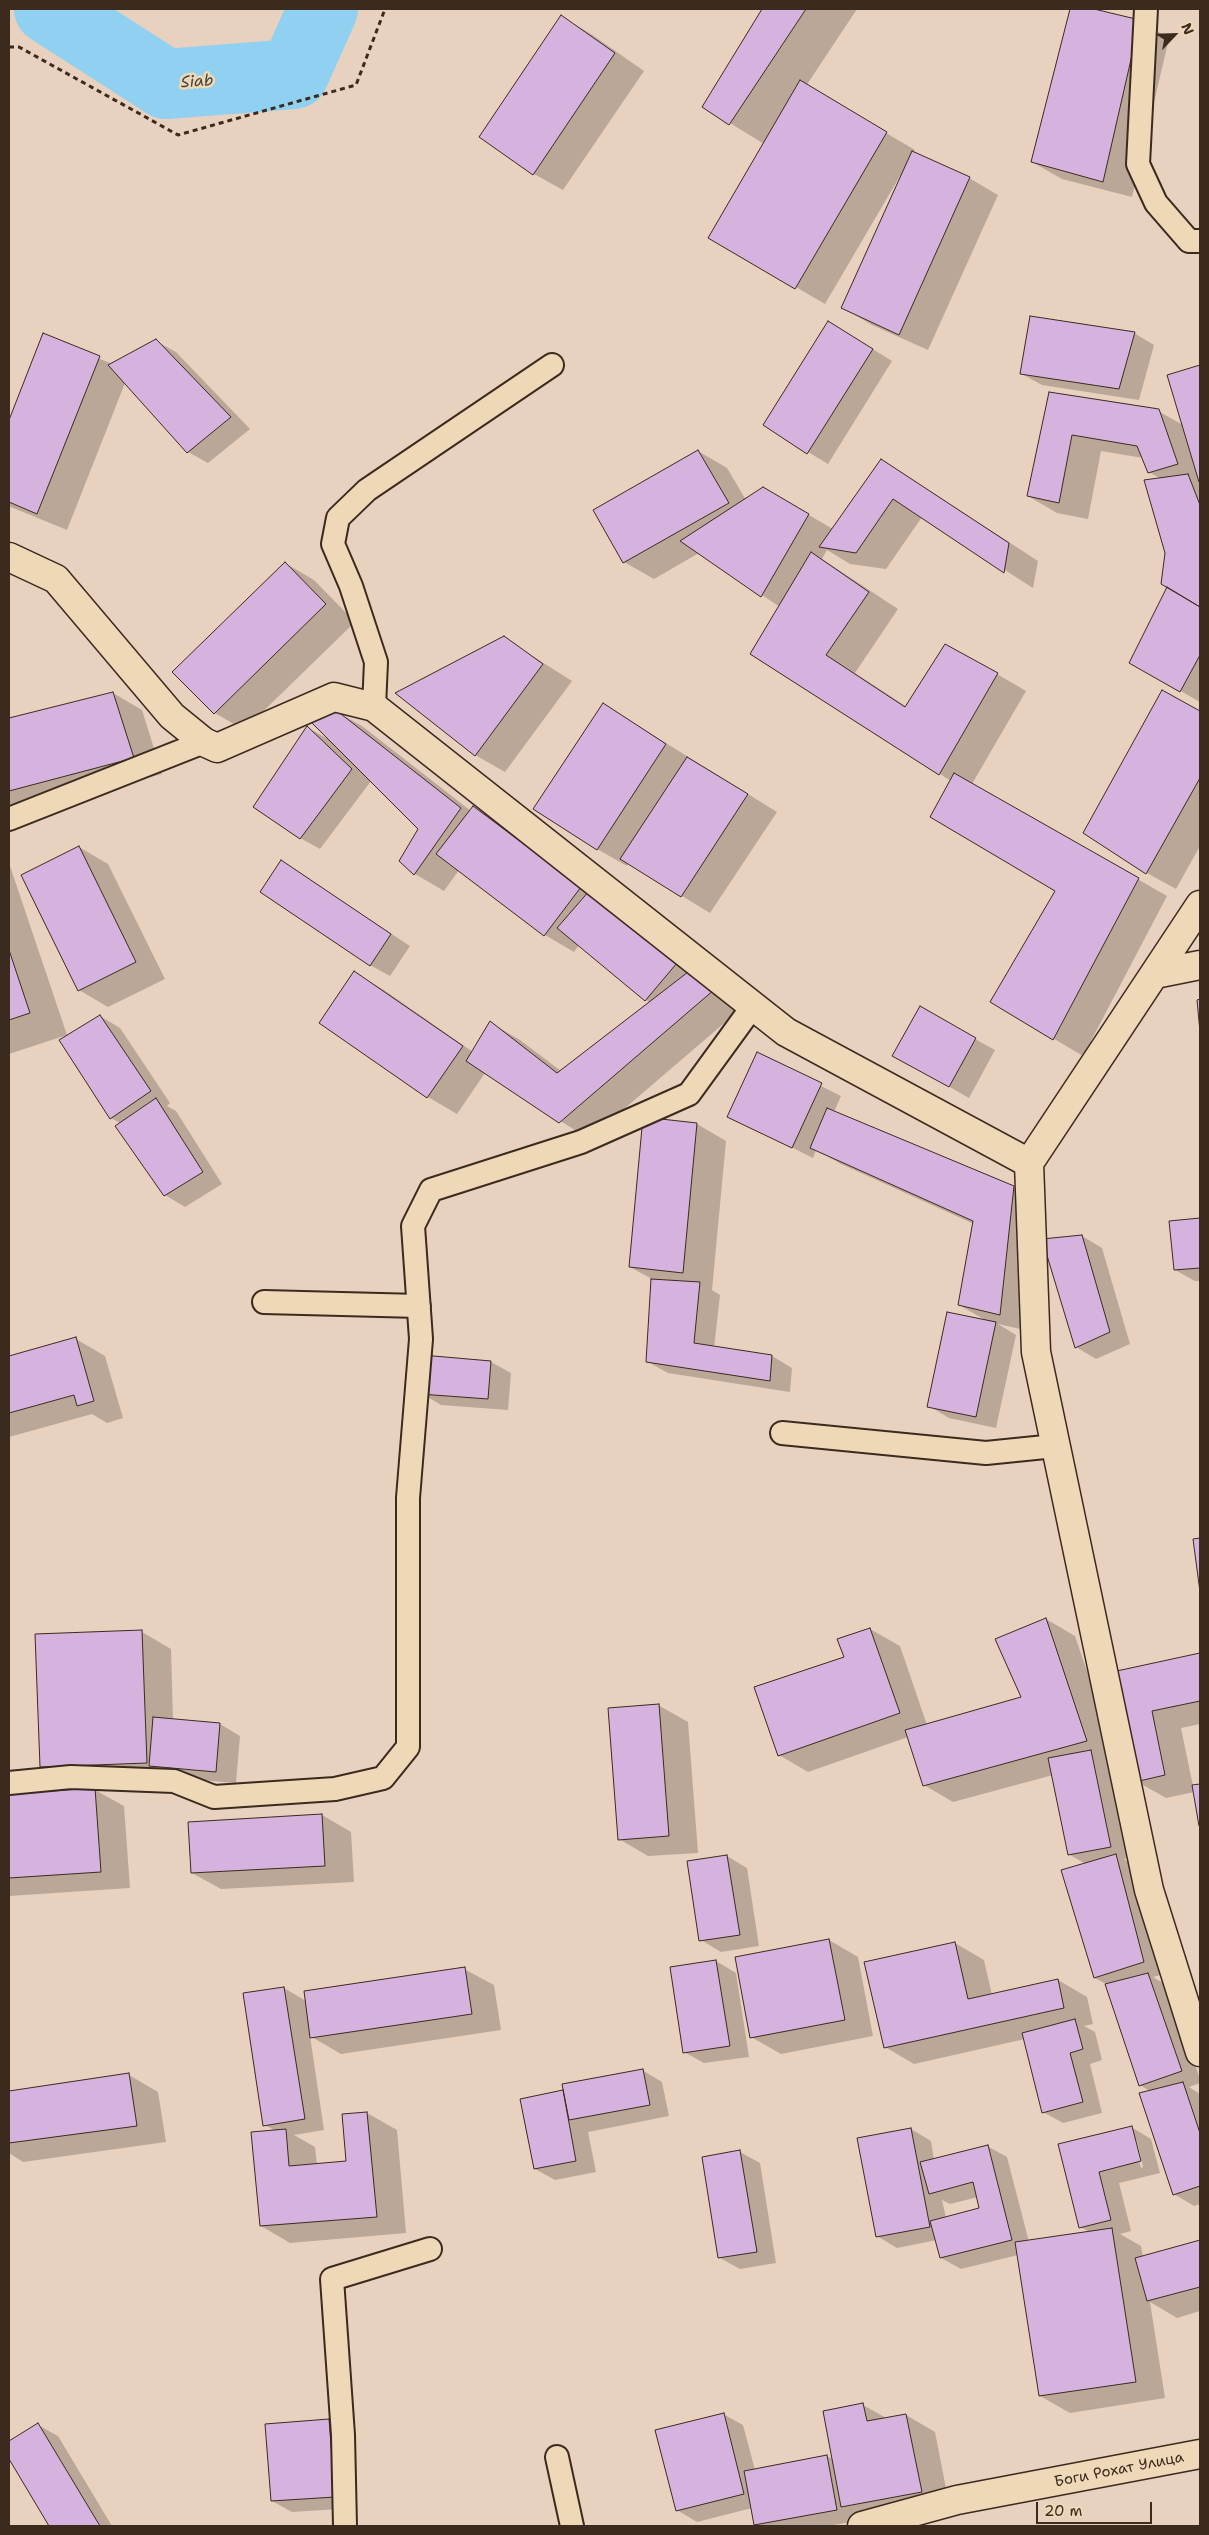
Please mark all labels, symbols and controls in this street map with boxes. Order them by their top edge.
north arrow [1149,10,1199,60]
text: N [1177,20,1198,38]
water label: Siab [180,71,214,93]
street label: Боги Рохат Улица [1053,2449,1185,2491]
scale bar [1039,2492,1155,2524]
text: 20 m [1044,2501,1083,2521]

